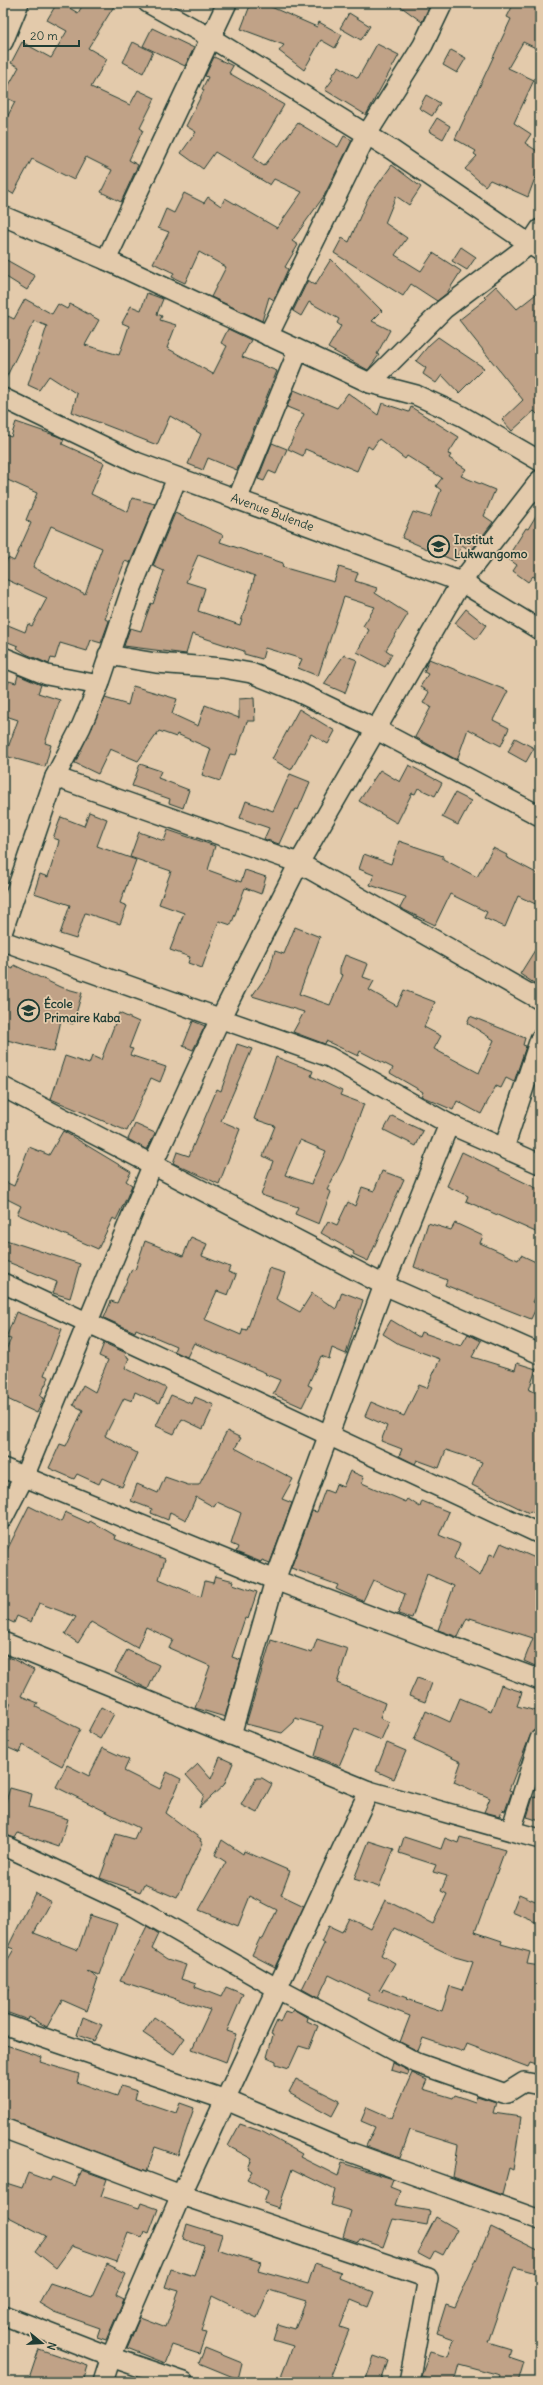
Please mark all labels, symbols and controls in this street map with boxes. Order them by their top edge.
scale bar [24,22,79,48]
text: 20 m [30,28,58,43]
street label: Avenue Bulende [229,490,316,534]
place label: Institut Lukwangomo [454,532,528,562]
school or university icon: Institut Lukwangomo [426,534,452,560]
place label: École Primaire Kaba [44,996,121,1025]
school or university icon: École Primaire Kaba [15,998,41,1024]
north arrow [22,2323,62,2363]
text: N [44,2340,59,2352]

